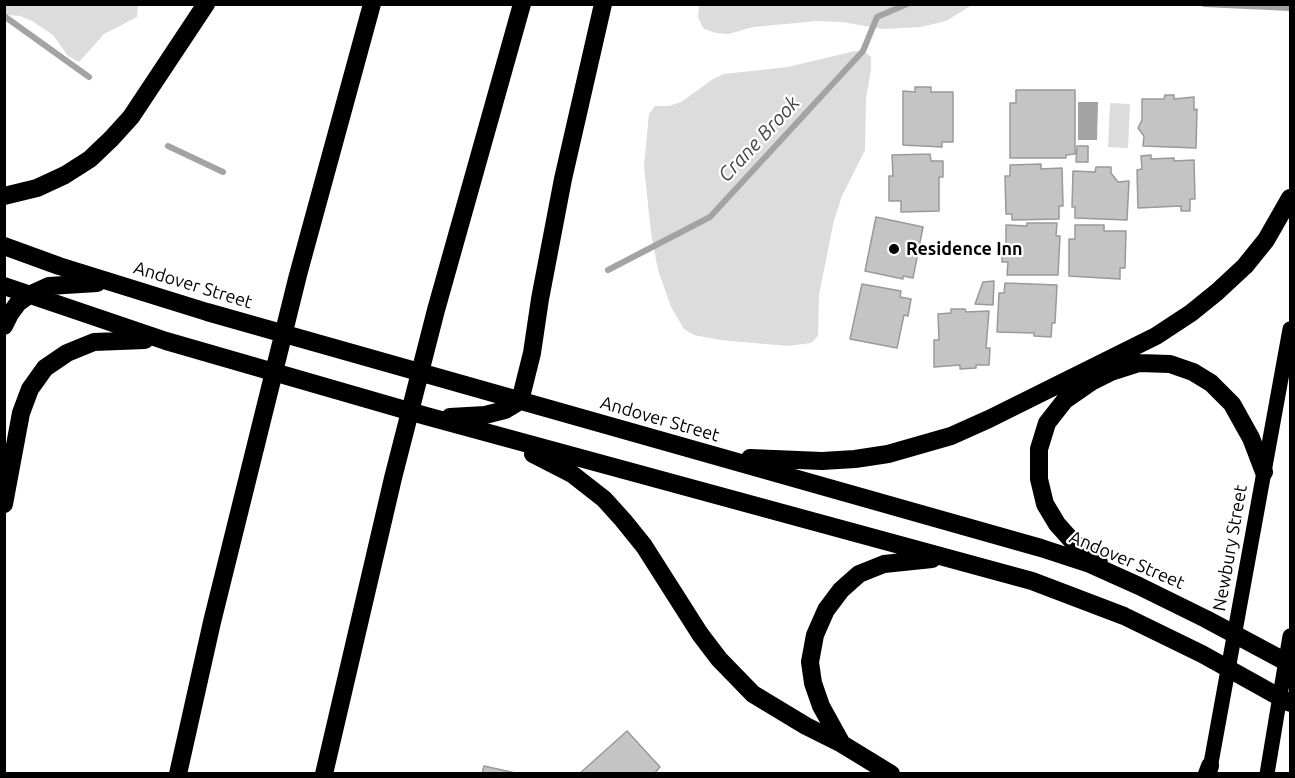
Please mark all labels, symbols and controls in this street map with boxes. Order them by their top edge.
water label: Crane Brook [713,91,805,187]
place label: Residence Inn [906,238,1023,260]
marker: Residence Inn [887,242,901,256]
street label: Andover Street [131,257,255,313]
street label: Andover Street [598,392,722,446]
street label: Newbury Street [1208,483,1252,613]
street label: Andover Street [1066,526,1188,594]

